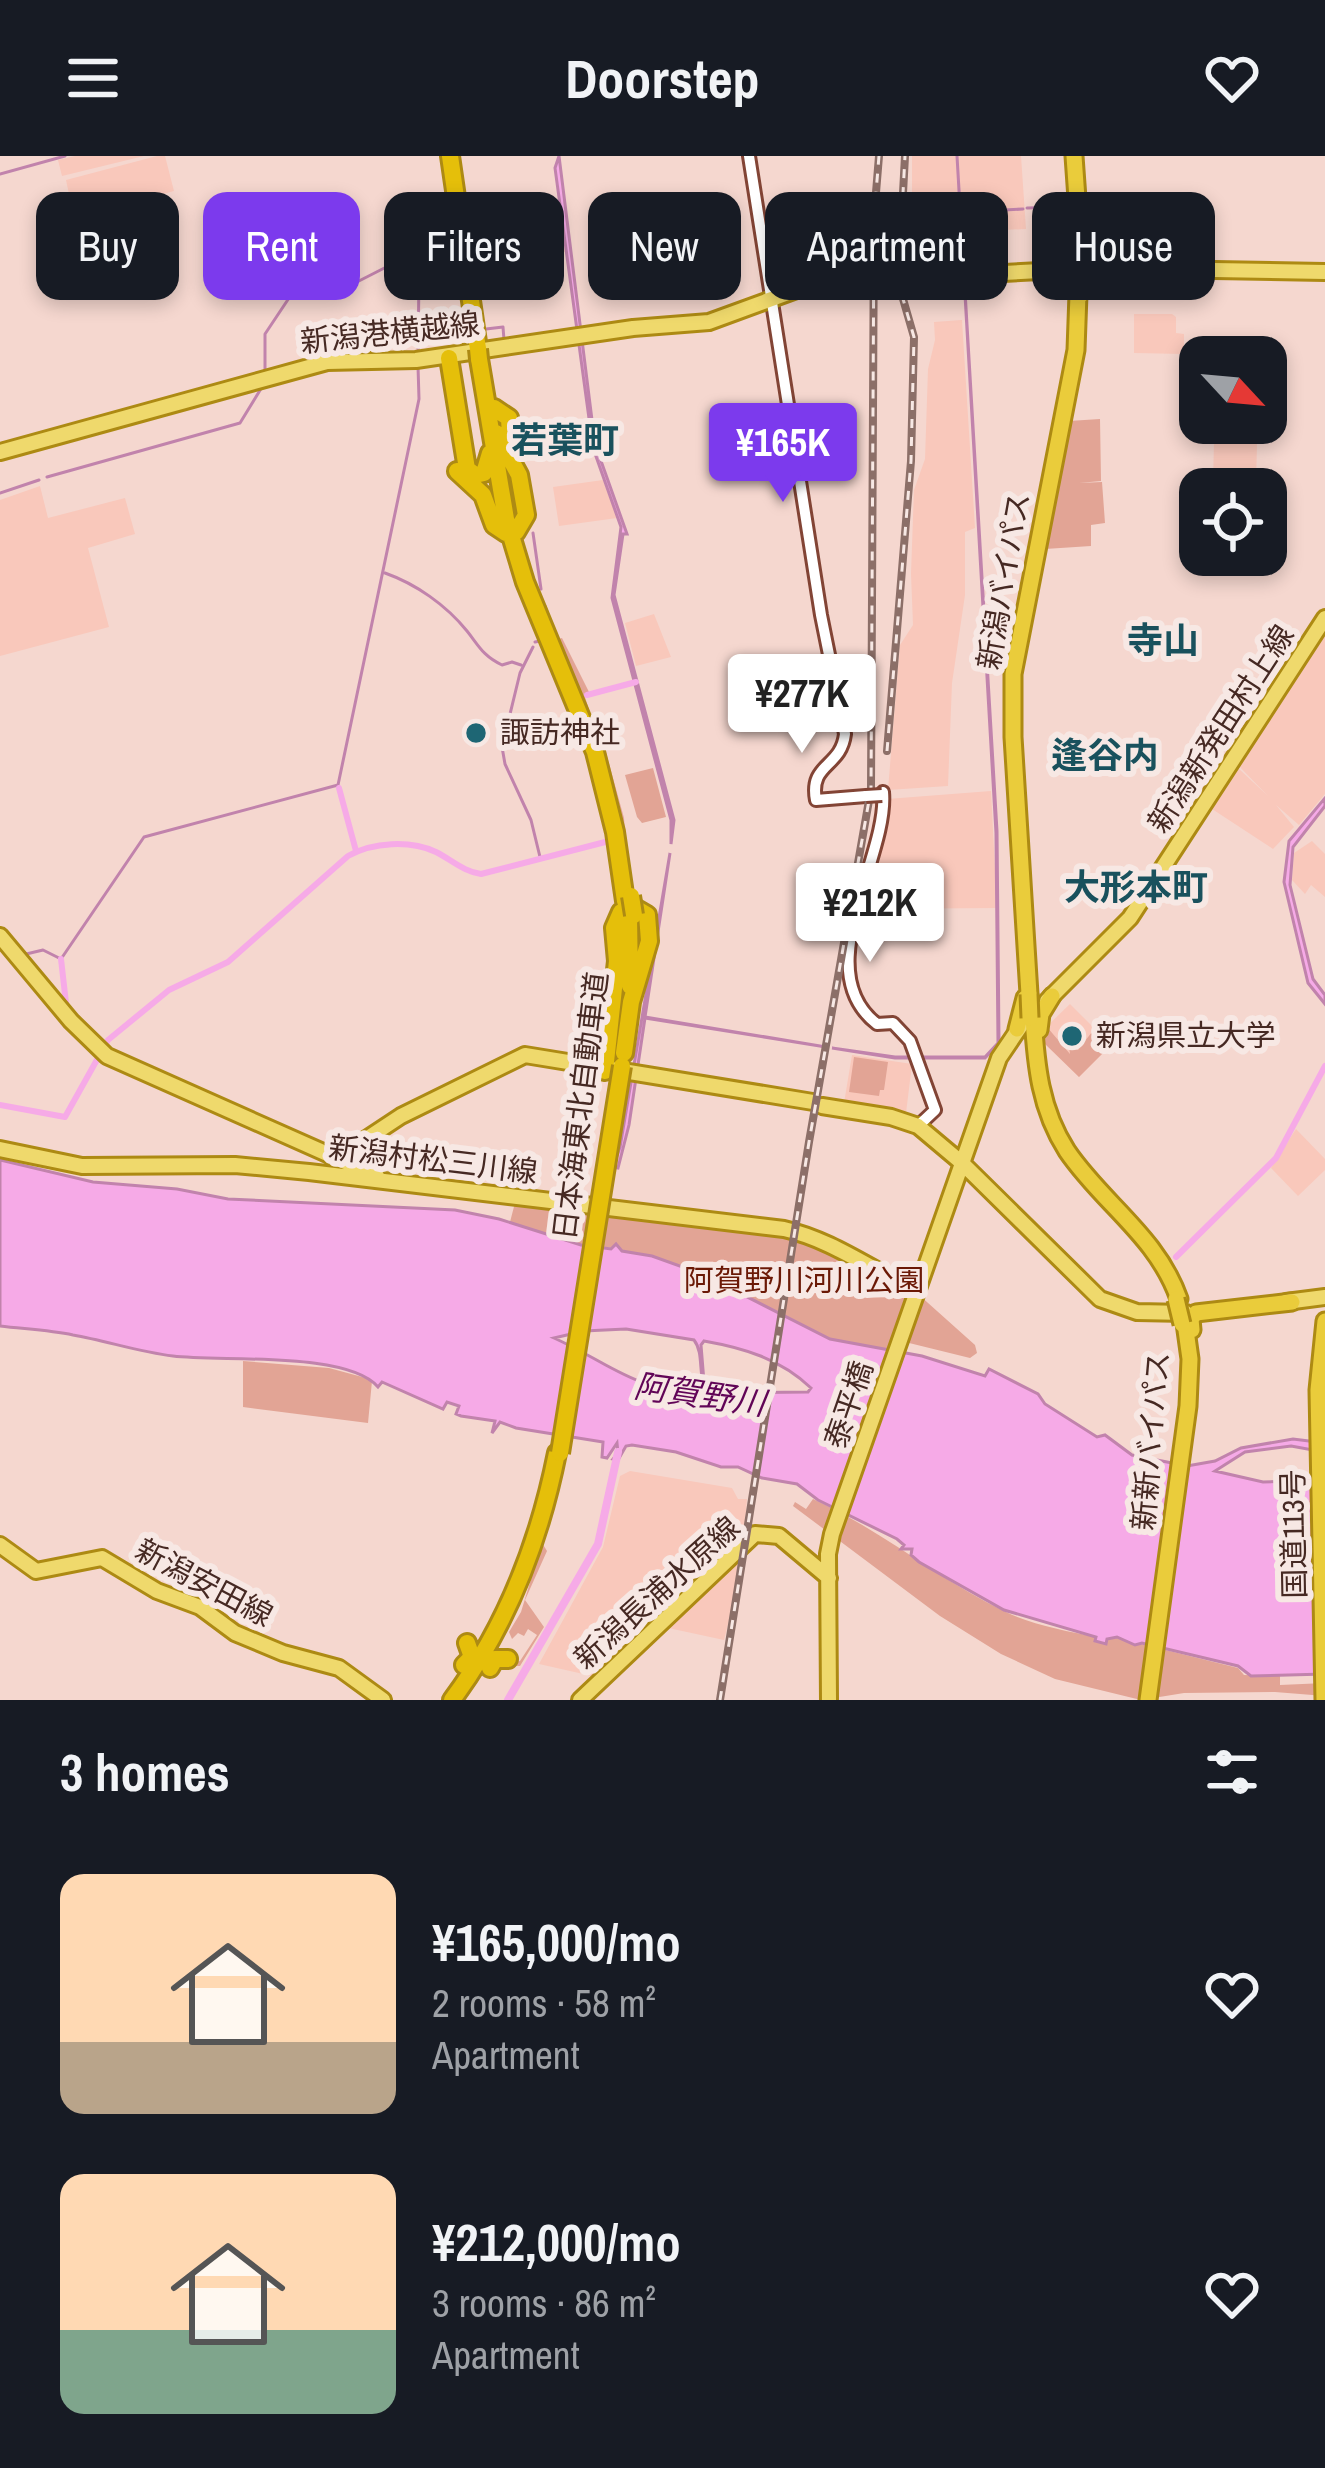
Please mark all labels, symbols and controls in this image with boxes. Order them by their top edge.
text: Doorstep [565,42,760,115]
icon: menu [60,45,126,111]
icon: heart [1199,45,1265,111]
chip: Buy [36,192,179,300]
chip: Rent [203,192,360,300]
chip: Filters [384,192,564,300]
chip: New [588,192,741,300]
chip: Apartment [765,192,1008,300]
chip: House [1032,192,1215,300]
street label: 新潟港横越線 [298,303,481,361]
north arrow [1179,336,1287,444]
map controls [1179,336,1287,576]
pin: ¥165K [699,403,867,505]
district label: 若葉町 [511,416,619,464]
text: ¥165K [736,416,830,468]
button: locate [1179,468,1287,576]
street label: 新潟バイパス [968,489,1038,673]
district label: 寺山 [1127,616,1199,664]
street label: 新潟新発田村上線 [1138,617,1302,840]
pin: ¥277K [718,654,886,756]
text: ¥277K [755,667,849,719]
place label: 諏訪神社 [500,712,620,752]
marker: 諏訪神社 [463,720,489,746]
district label: 逢谷内 [1051,731,1159,779]
pin: ¥212K [786,863,954,965]
district label: 大形本町 [1064,863,1208,911]
text: ¥212K [823,876,917,928]
street label: 日本海東北自動車道 [544,969,616,1242]
place label: 新潟県立大学 [1096,1015,1276,1055]
marker: 新潟県立大学 [1059,1023,1085,1049]
street label: 新潟村松三川線 [326,1126,540,1192]
park label: 阿賀野川河川公園 [684,1260,924,1300]
street label: 新新バイパス [1122,1350,1178,1532]
street label: 泰平橋 [814,1356,882,1454]
water label: 阿賀野川 [632,1363,771,1425]
street label: 国道113号 [1272,1469,1314,1599]
street label: 新潟長浦水原線 [565,1507,748,1677]
street label: 新潟安田線 [129,1529,280,1635]
text: 3 homes [60,1738,230,1807]
icon: filters [1199,1739,1265,1805]
text: ¥165,000/mo [432,1908,681,1977]
icon: home [156,1922,300,2066]
icon: heart [1199,1961,1265,2027]
text: 2 rooms · 58 m² [432,1977,656,2029]
text: Apartment [432,2029,580,2081]
text: ¥212,000/mo [432,2208,681,2277]
icon: home [156,2222,300,2366]
icon: heart [1199,2261,1265,2327]
text: 3 rooms · 86 m² [432,2277,656,2329]
text: Apartment [432,2329,580,2381]

